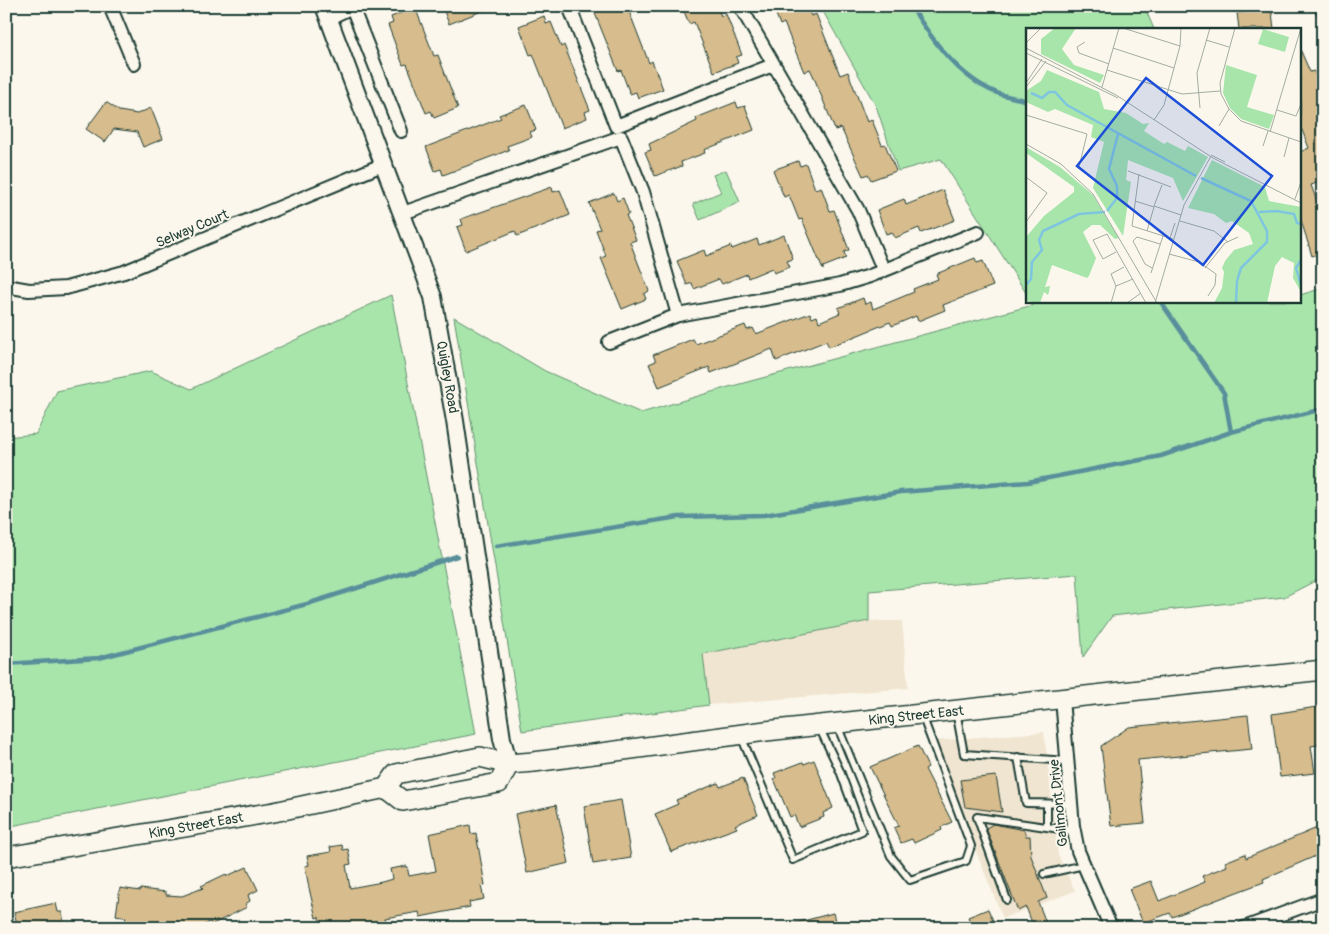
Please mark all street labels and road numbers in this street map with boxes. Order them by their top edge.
street label: Selway Court [153,205,231,251]
street label: Quigley Road [433,339,462,415]
street label: King Street East [868,702,965,729]
street label: Gailmont Drive [1045,758,1072,847]
street label: King Street East [148,809,245,842]

